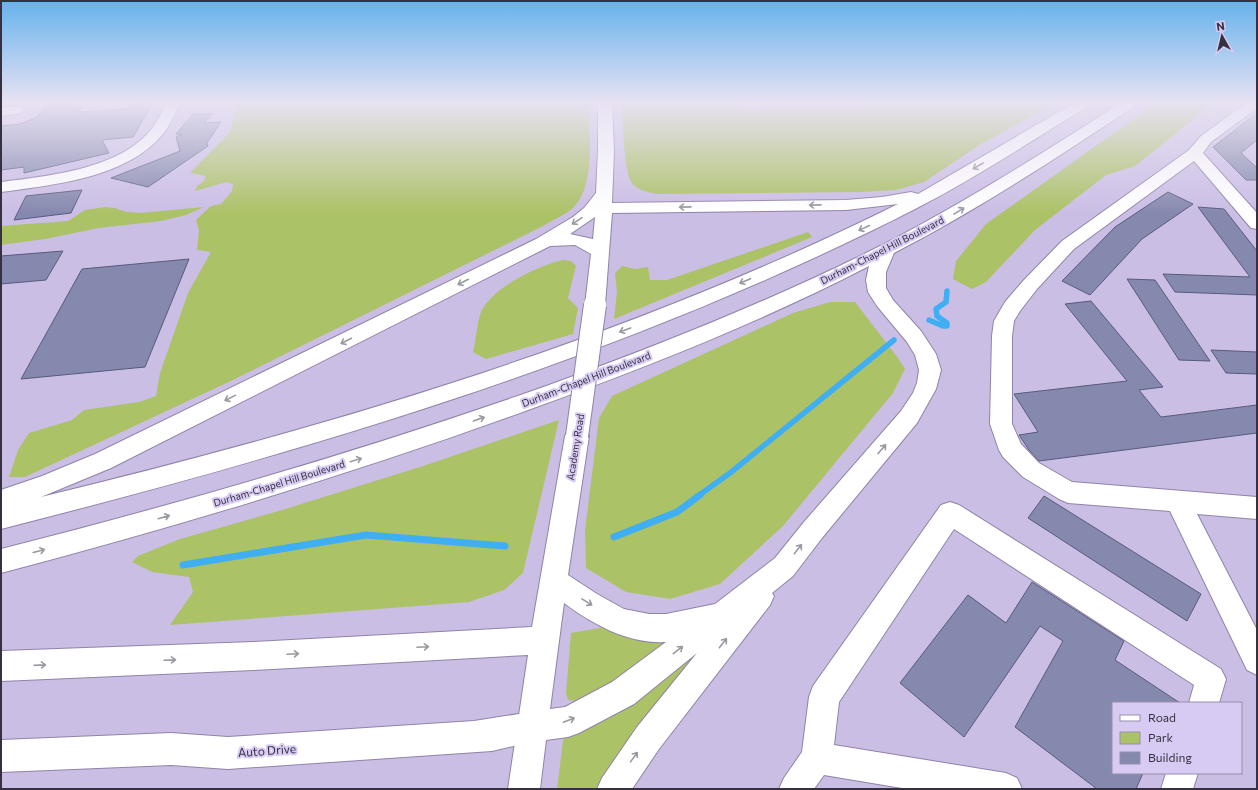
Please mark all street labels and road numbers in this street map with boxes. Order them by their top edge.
street label: Durham-Chapel Hill Boulevard [818,213,946,286]
street label: Durham-Chapel Hill Boulevard [520,349,652,409]
street label: Academy Road [564,413,586,481]
street label: Durham-Chapel Hill Boulevard [212,457,346,509]
street label: Auto Drive [237,741,296,759]

